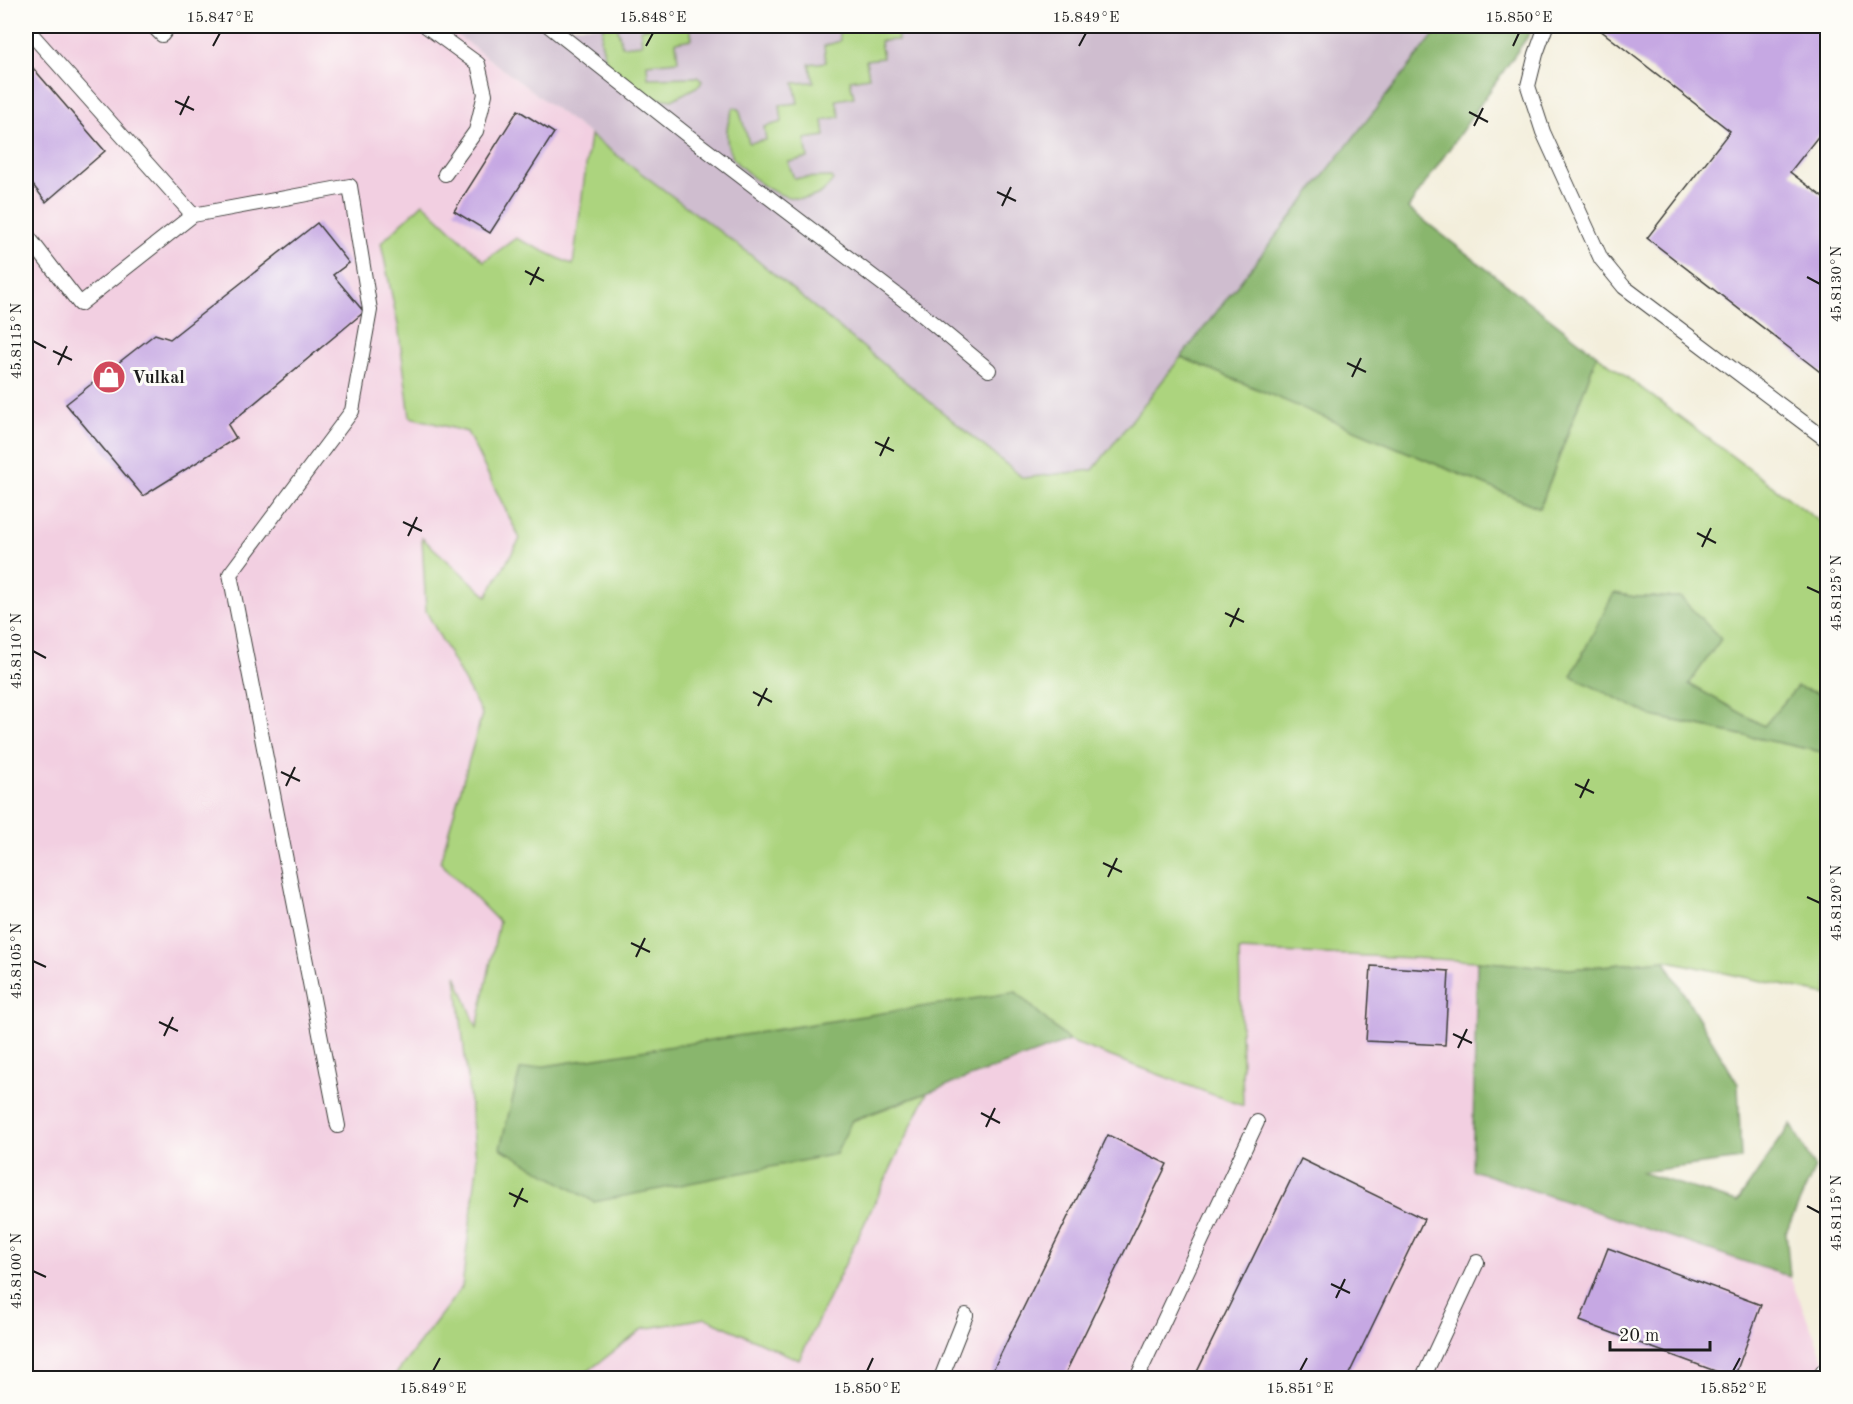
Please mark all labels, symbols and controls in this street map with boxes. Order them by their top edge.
text: 15.847°E [187,11,253,26]
text: 15.848°E [620,11,686,26]
text: 15.849°E [1053,11,1119,26]
text: 15.850°E [1486,11,1552,26]
text: 45.8130°N [1830,245,1845,322]
text: 45.8115°N [10,302,25,379]
shop icon: Vulkal [91,359,127,395]
place label: Vulkal [132,369,185,387]
text: 45.8125°N [1830,554,1845,631]
text: 45.8110°N [10,612,25,689]
text: 45.8120°N [1830,864,1845,941]
text: 45.8105°N [10,922,25,999]
text: 45.8115°N [1830,1174,1845,1251]
text: 45.8100°N [10,1232,25,1309]
scale bar [1610,1314,1710,1352]
text: 20 m [1619,1327,1659,1345]
text: 15.849°E [400,1382,466,1397]
text: 15.850°E [834,1382,900,1397]
text: 15.851°E [1267,1382,1333,1397]
text: 15.852°E [1700,1382,1766,1397]

